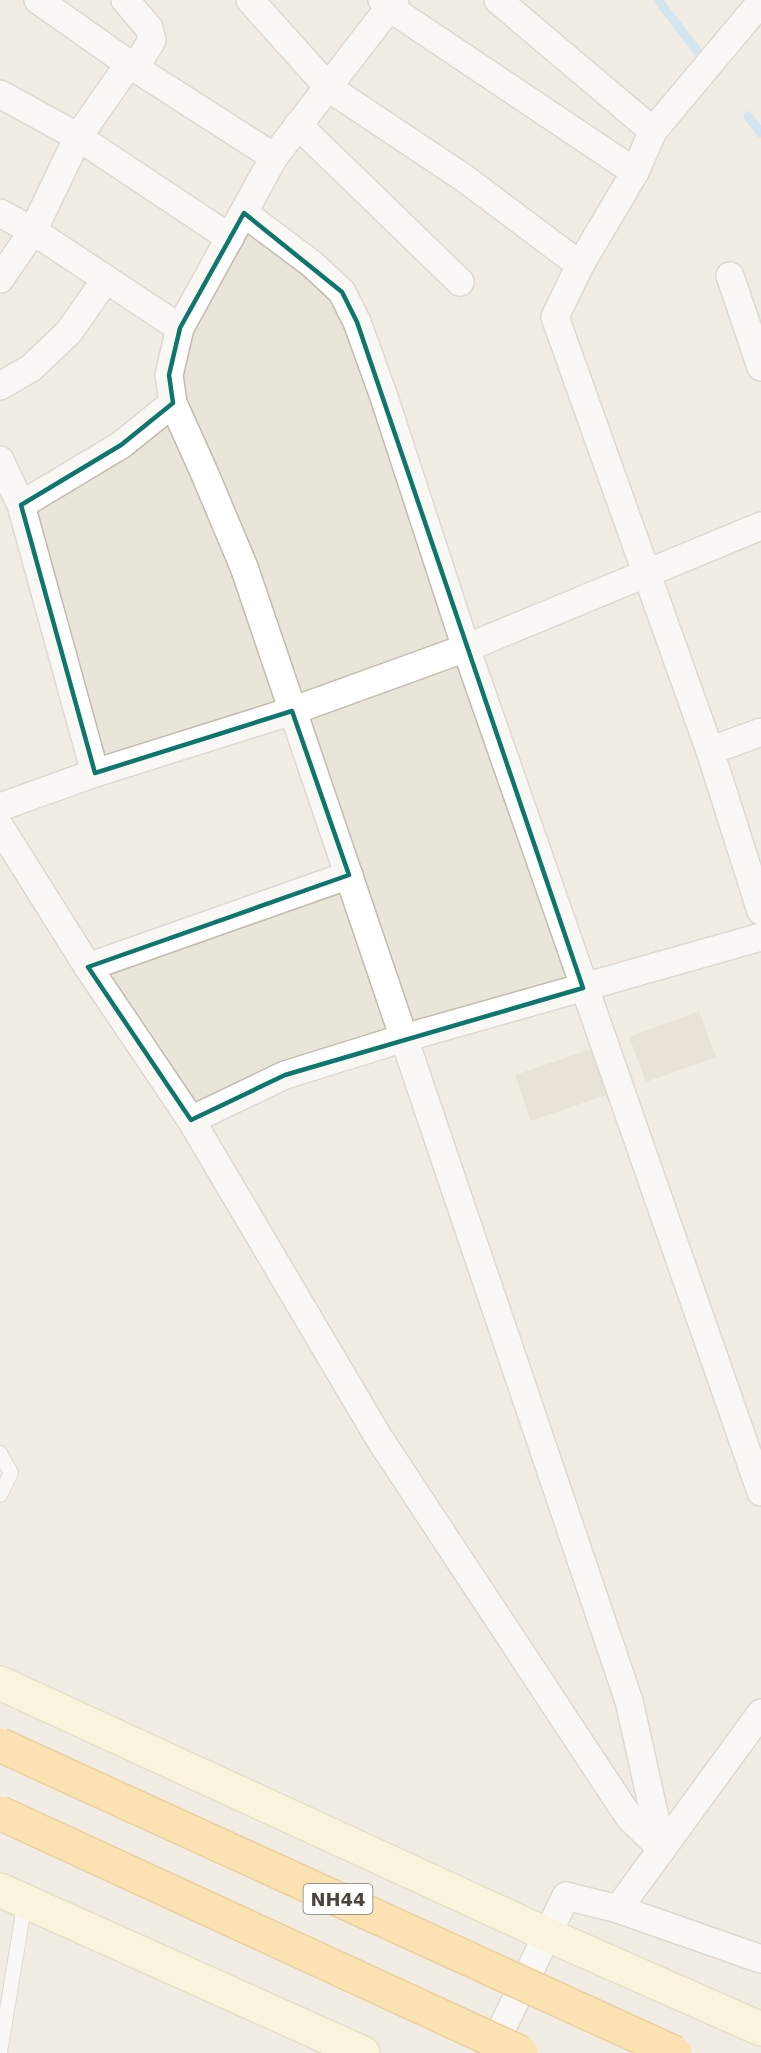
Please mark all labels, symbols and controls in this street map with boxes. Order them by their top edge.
road number: NH44 [304,1884,372,1914]

